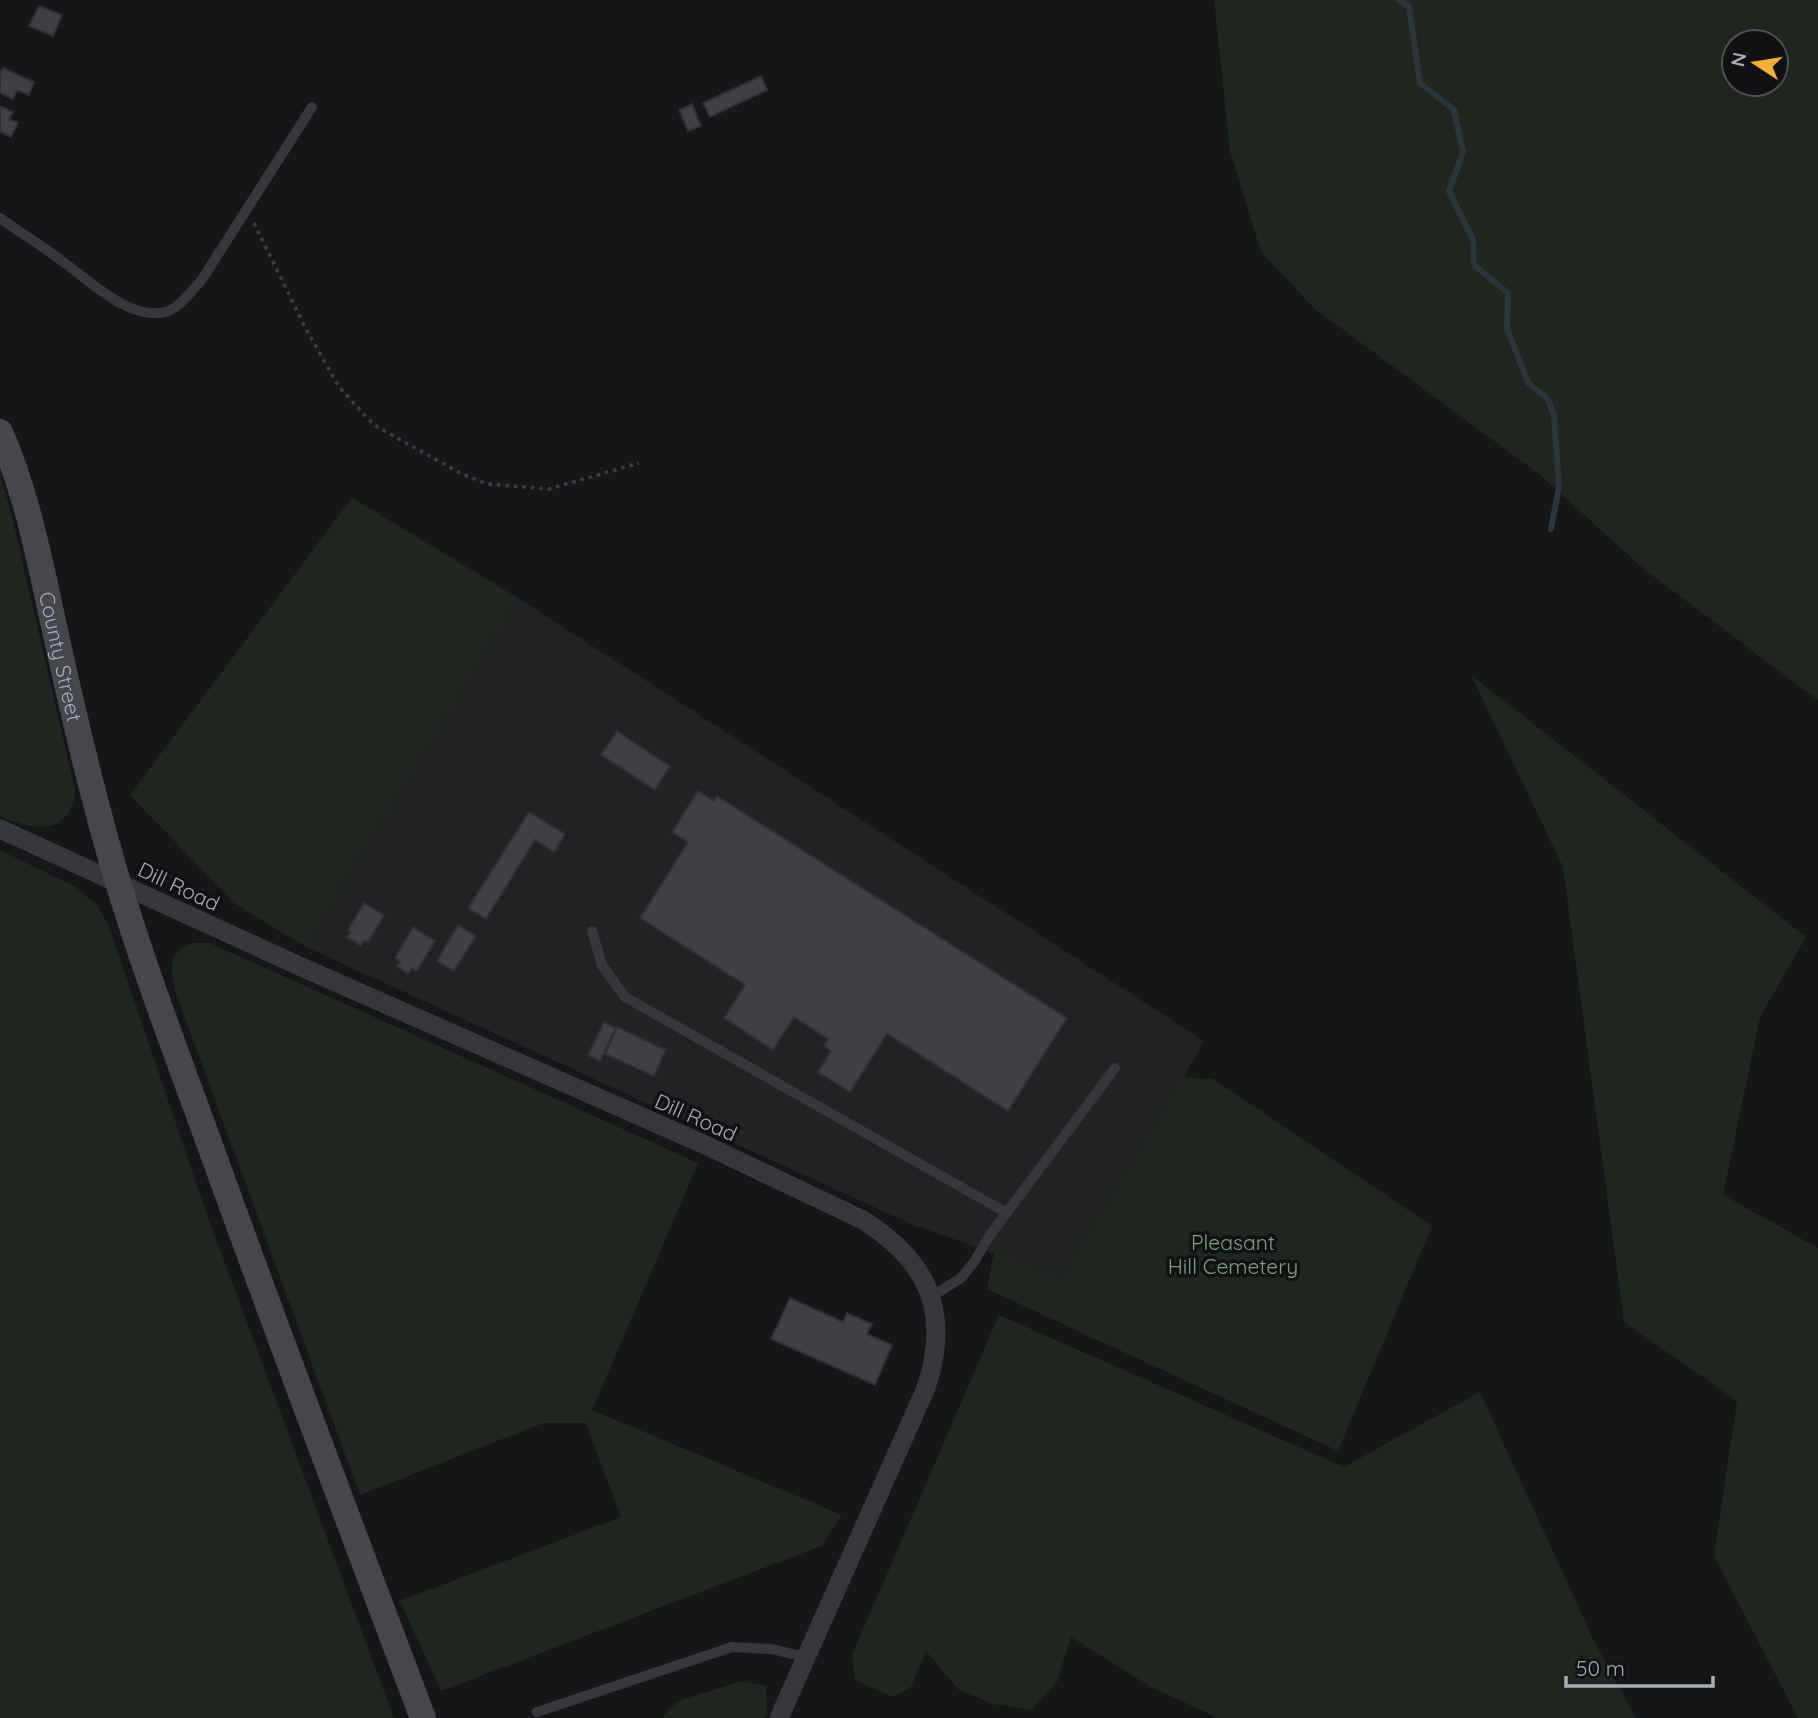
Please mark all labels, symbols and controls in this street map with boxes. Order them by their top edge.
north arrow [1720,28,1790,98]
text: N [1725,50,1752,69]
street label: County Street [34,589,88,724]
street label: Dill Road [134,856,224,916]
street label: Dill Road [651,1087,741,1147]
park label: Pleasant Hill Cemetery [1168,1229,1298,1279]
scale bar [1566,1644,1713,1688]
text: 50 m [1576,1655,1625,1681]

